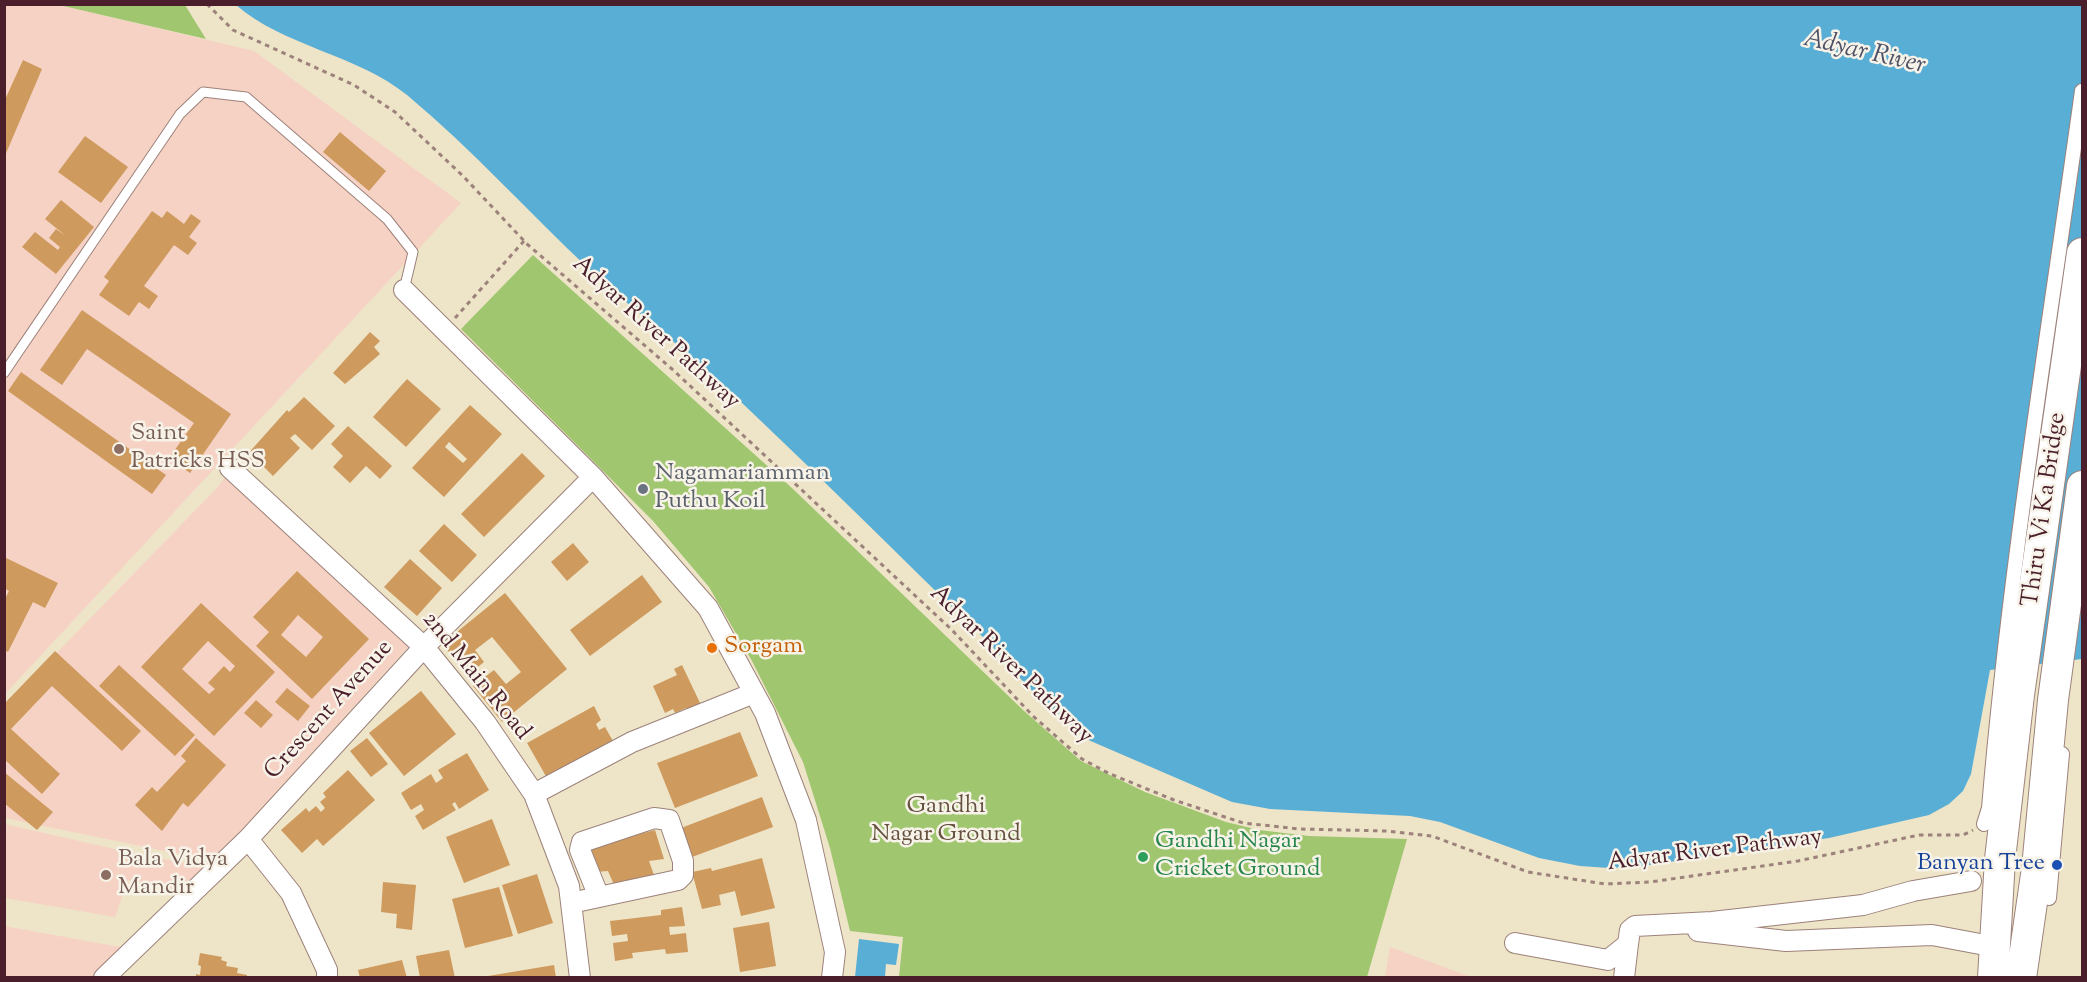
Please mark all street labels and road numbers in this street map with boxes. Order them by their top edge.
street label: Adyar River Pathway [565,251,745,417]
street label: Thiru Vi Ka Bridge [2018,411,2074,609]
street label: Adyar River Pathway [922,581,1098,751]
street label: 2nd Main Road [414,607,536,747]
street label: Crescent Avenue [260,635,400,787]
street label: Adyar River Pathway [1606,825,1824,879]

